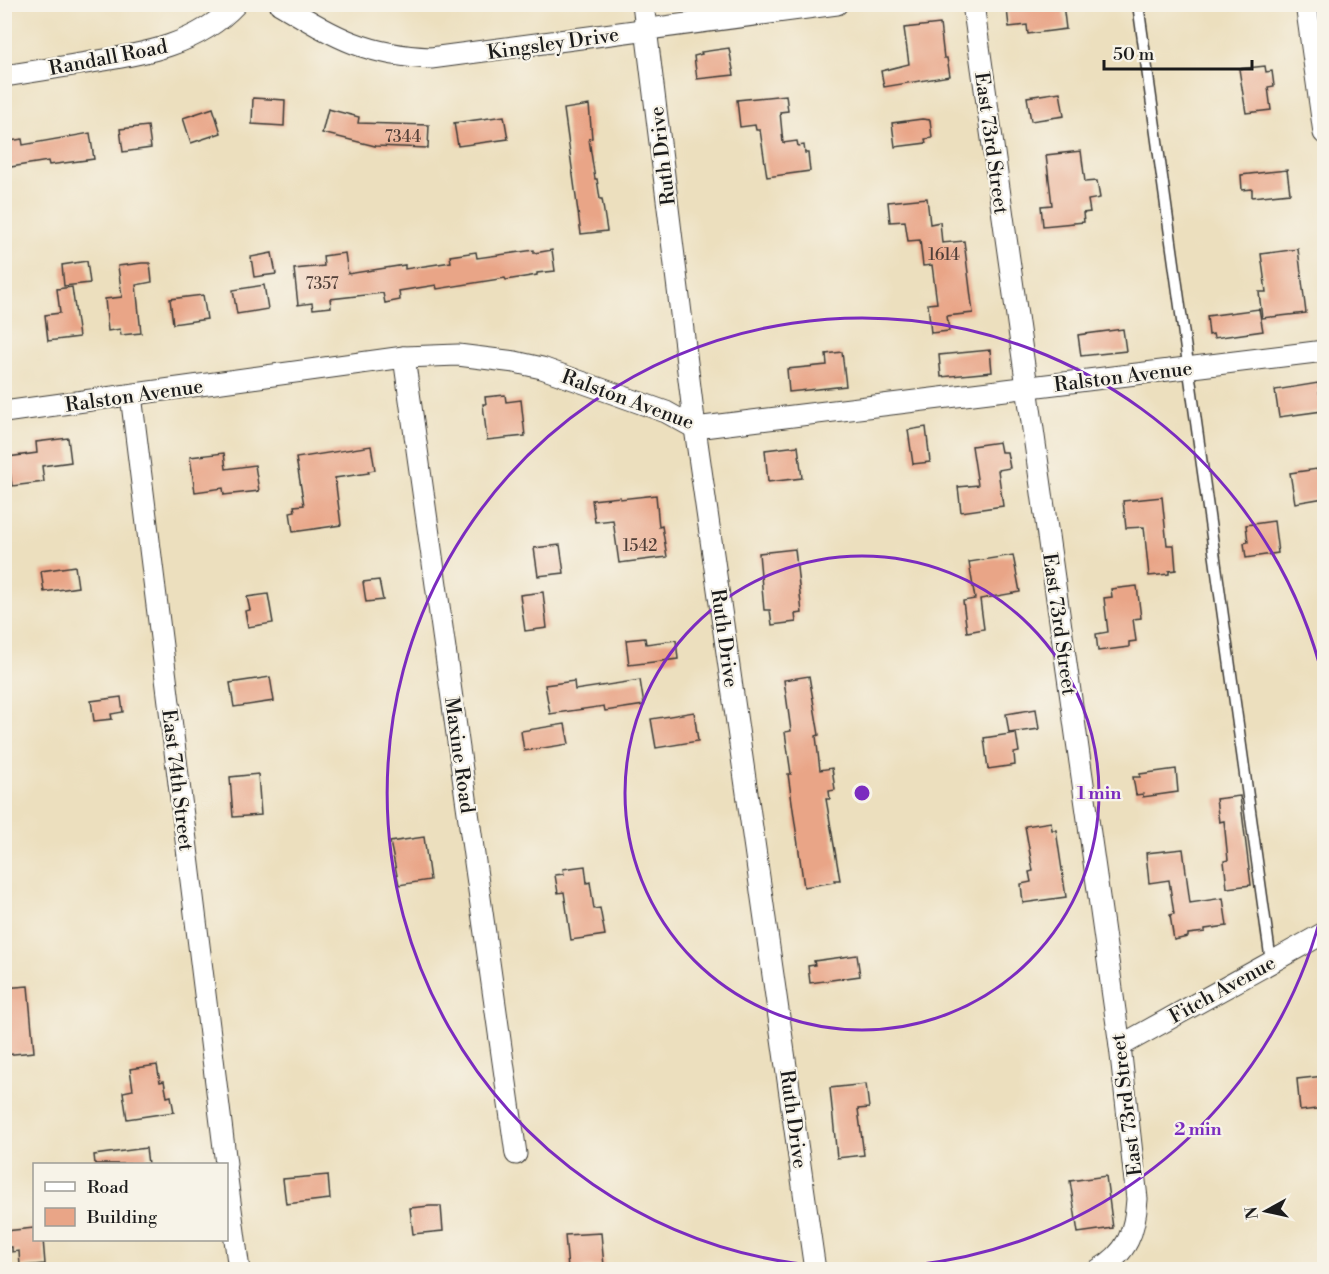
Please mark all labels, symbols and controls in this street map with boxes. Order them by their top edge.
street label: Kingsley Drive [486,23,621,66]
scale bar [1104,33,1252,71]
street label: Randall Road [47,35,170,82]
text: 50 m [1113,43,1155,66]
street label: East 73rd Street [968,71,1013,216]
street label: Ruth Drive [645,105,682,207]
house number: 7344 [385,127,422,147]
house number: 1614 [928,245,960,265]
house number: 7357 [305,274,339,294]
street label: Ralston Avenue [1053,357,1194,398]
street label: Ralston Avenue [558,365,697,436]
street label: Ralston Avenue [63,374,205,419]
house number: 1542 [623,536,657,556]
street label: East 73rd Street [1036,552,1081,697]
street label: Ruth Drive [704,587,743,689]
street label: Maxine Road [438,696,479,816]
street label: East 74th Street [155,708,198,852]
text: 1 min [1077,782,1121,805]
centre of rings [852,783,872,803]
street label: Fitch Avenue [1165,951,1280,1030]
street label: East 73rd Street [1106,1032,1149,1177]
street label: Ruth Drive [773,1068,812,1170]
text: 2 min [1174,1118,1222,1141]
legend [33,1163,228,1241]
text: Road [87,1176,130,1199]
north arrow [1236,1181,1296,1241]
text: N [1241,1205,1263,1221]
text: Building [86,1206,158,1229]

